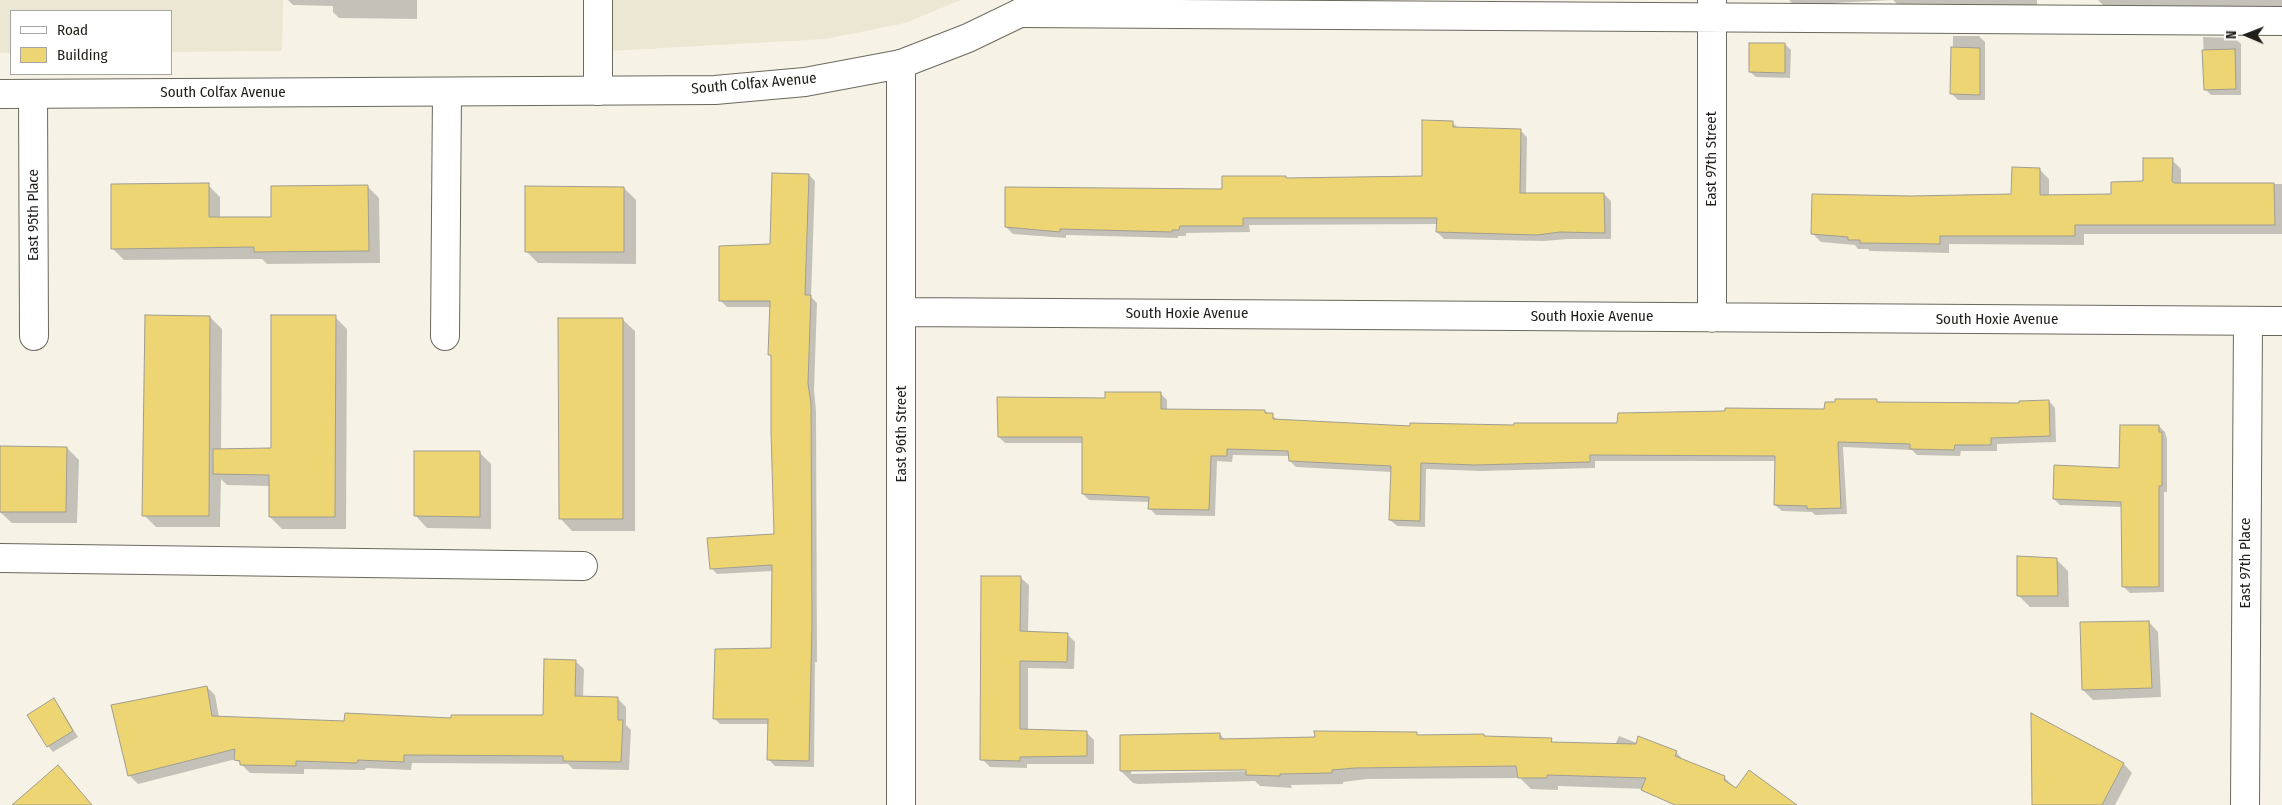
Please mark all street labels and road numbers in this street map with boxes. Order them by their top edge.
street label: South Colfax Avenue [691,70,817,98]
street label: South Colfax Avenue [160,84,286,102]
street label: East 97th Street [1703,111,1721,207]
street label: East 95th Place [25,169,43,261]
street label: South Hoxie Avenue [1126,305,1248,323]
street label: South Hoxie Avenue [1531,308,1653,326]
street label: South Hoxie Avenue [1936,311,2058,329]
street label: East 96th Street [893,386,911,482]
street label: East 97th Place [2237,518,2255,608]

